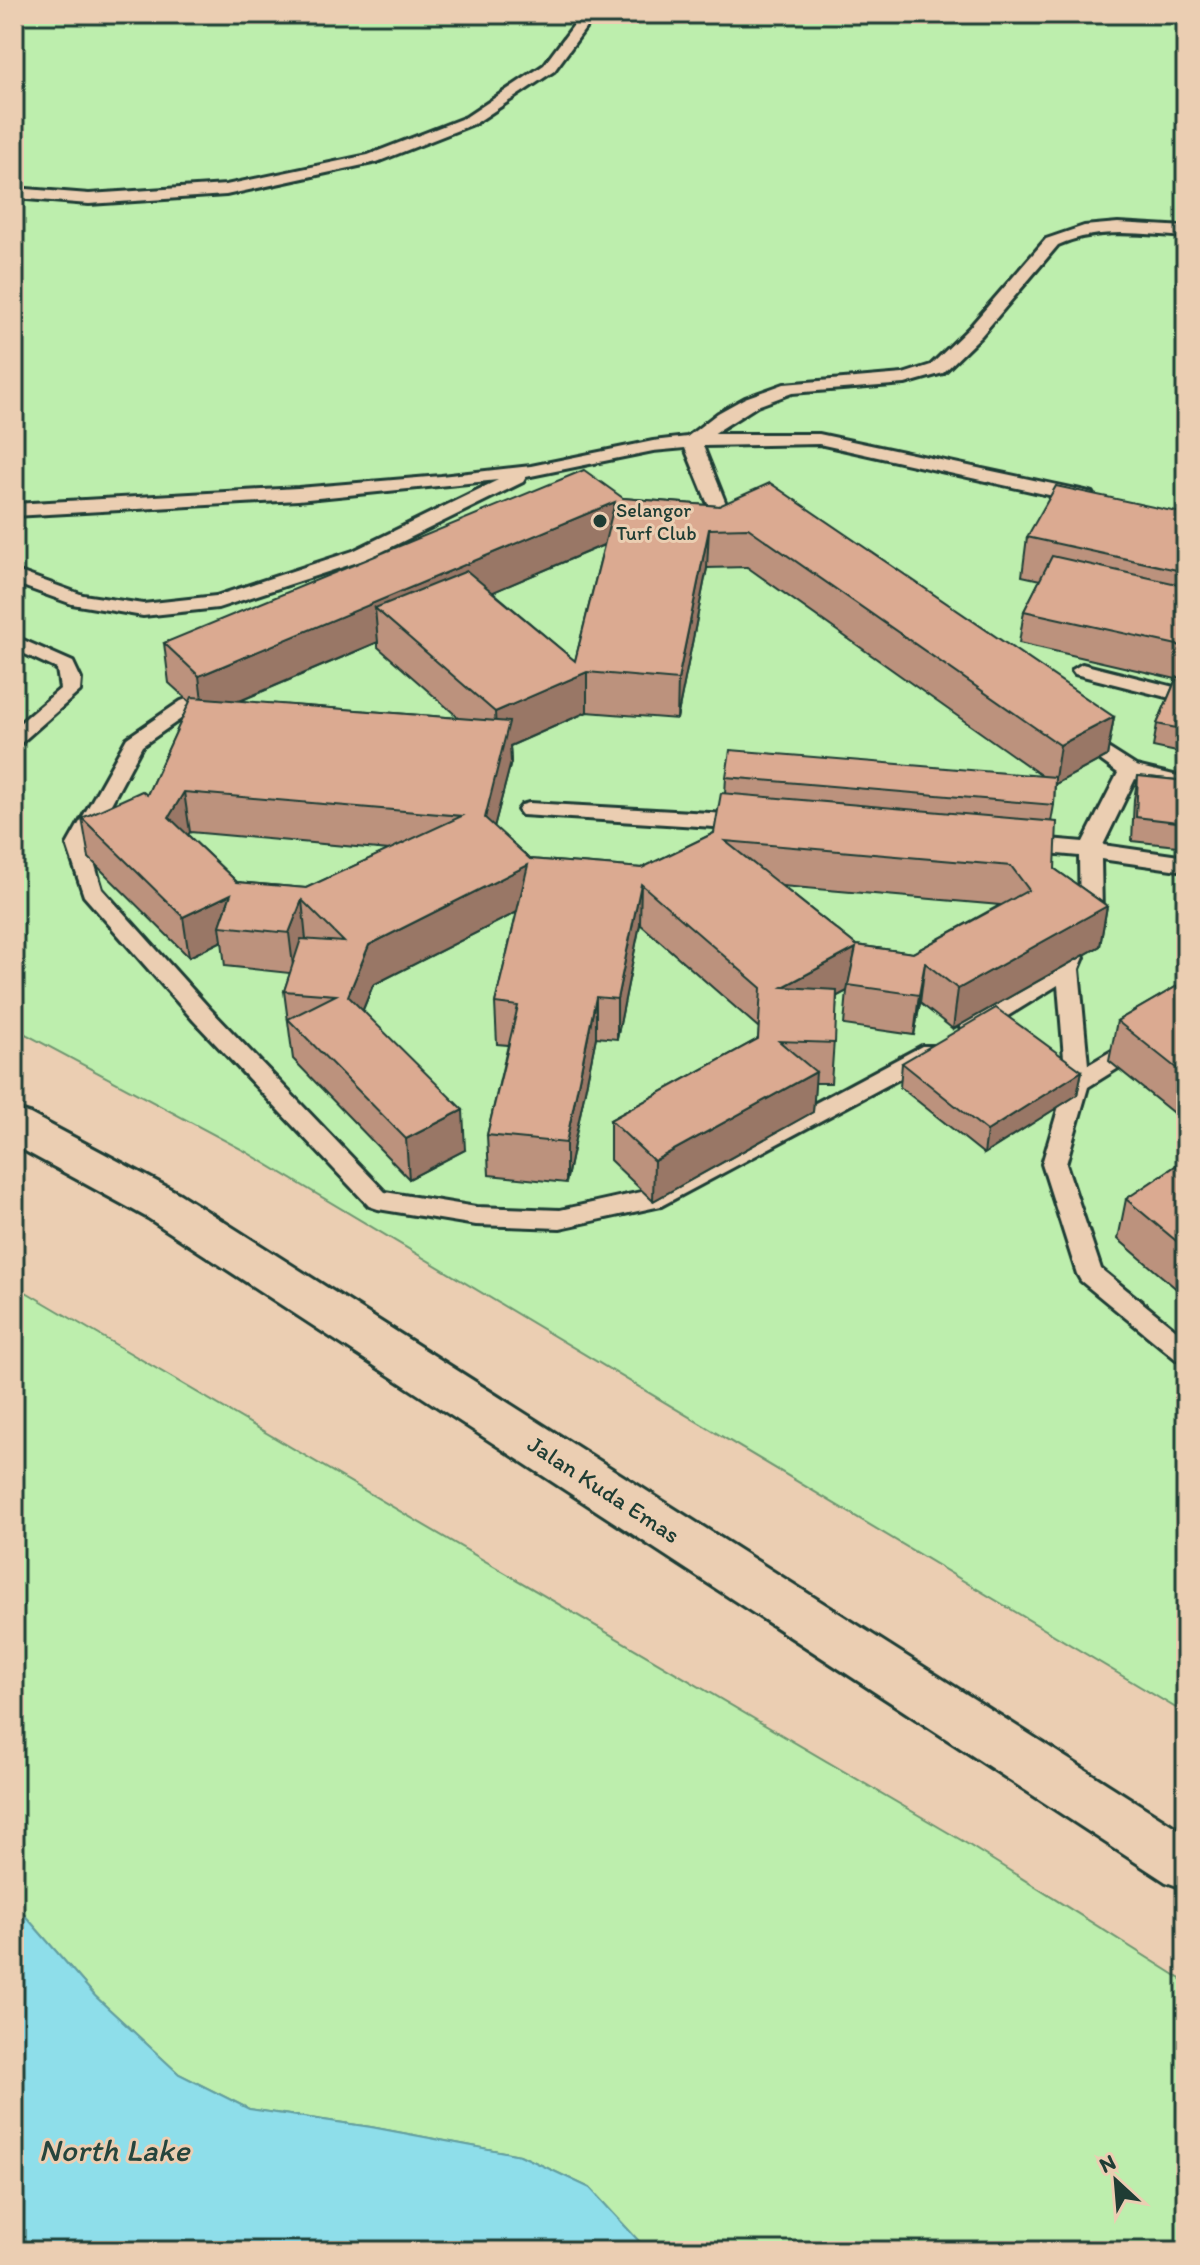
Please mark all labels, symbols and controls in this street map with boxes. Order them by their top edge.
place label: Selangor Turf Club [616,498,697,545]
marker: Selangor Turf Club [591,512,609,530]
street label: Jalan Kuda Emas [522,1429,686,1549]
water label: North Lake [39,2131,191,2169]
north arrow [1076,2141,1156,2221]
text: N [1095,2148,1120,2179]

